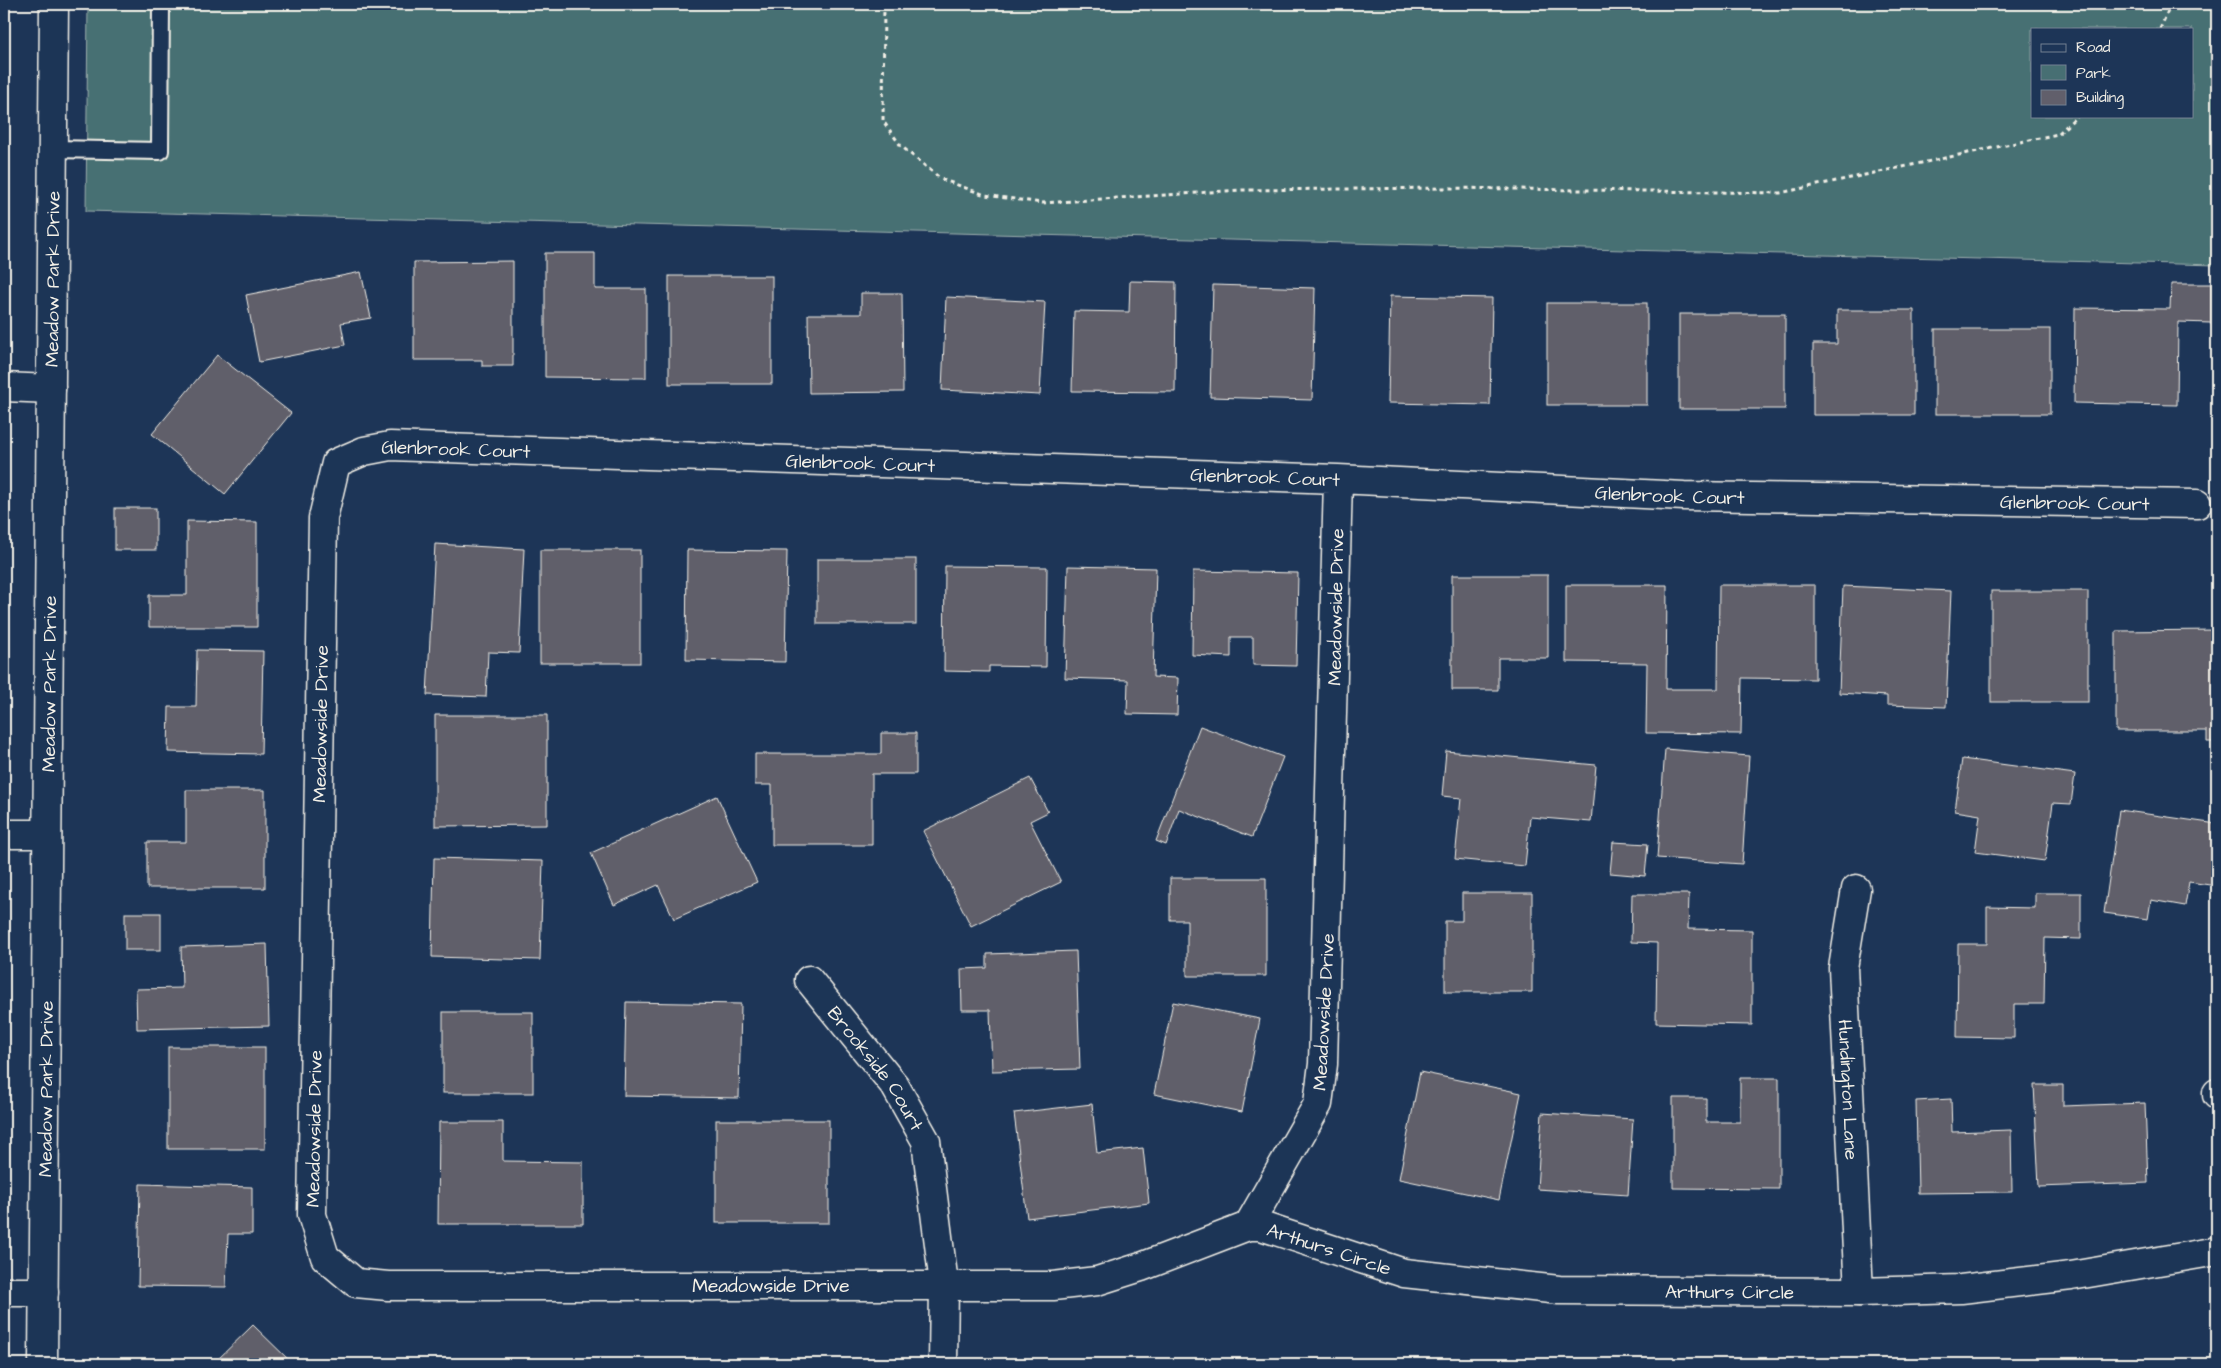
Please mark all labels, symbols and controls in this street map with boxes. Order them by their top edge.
legend [2031,28,2194,118]
text: Road [2076,37,2111,58]
text: Park [2076,63,2111,84]
text: Building [2076,87,2124,109]
street label: Meadow Park Drive [39,191,67,367]
street label: Glenbrook Court [379,433,531,466]
street label: Glenbrook Court [785,448,936,480]
street label: Glenbrook Court [1190,462,1341,494]
street label: Glenbrook Court [1594,480,1745,512]
street label: Glenbrook Court [2000,489,2150,518]
street label: Meadowside Drive [1322,528,1351,686]
street label: Meadow Park Drive [36,596,64,772]
street label: Meadowside Drive [307,645,336,803]
street label: Meadowside Drive [1307,933,1342,1091]
street label: Meadow Park Drive [33,1001,61,1177]
street label: Brookside Court [820,1001,930,1136]
street label: Hundington Lane [1831,1019,1864,1161]
street label: Meadowside Drive [300,1050,330,1208]
street label: Arthurs Circle [1263,1217,1395,1283]
street label: Meadowside Drive [692,1273,850,1300]
street label: Arthurs Circle [1665,1279,1794,1307]

